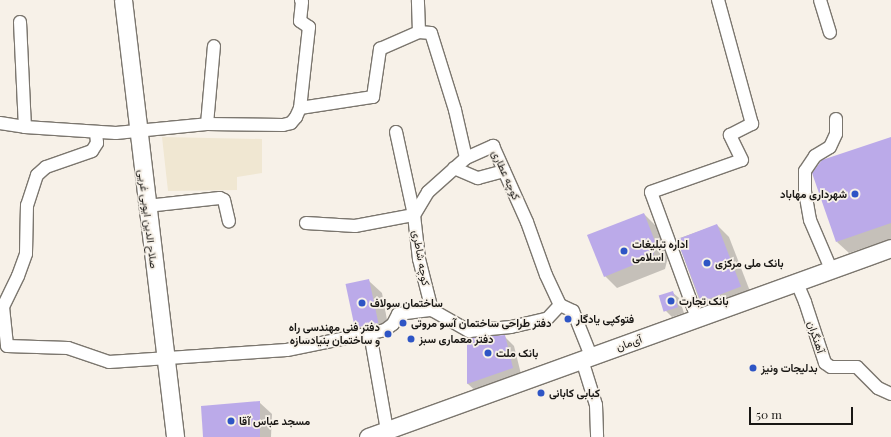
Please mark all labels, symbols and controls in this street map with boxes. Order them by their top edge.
street label: کوچه عطاری [489,148,523,202]
street label: صلاح الدین ایوبی غریی [135,169,161,269]
place label: شهرداری مهاباد [780,187,847,201]
marker: شهرداری مهاباد [850,189,860,199]
street label: کوچه شاطری [410,229,432,287]
place label: اداره تبلیغات اسلامی [632,238,688,264]
marker: اداره تبلیغات اسلامی [619,246,629,256]
place label: بانک ملی مرکزی [715,256,784,270]
marker: بانک ملی مرکزی [702,258,712,268]
place label: بانک تجارت [679,294,729,308]
place label: ساختمان سولاف [370,296,443,310]
marker: بانک تجارت [666,296,676,306]
marker: ساختمان سولاف [357,298,367,308]
place label: فتوکپی یادگار [576,312,634,326]
marker: فتوکپی یادگار [563,314,573,324]
place label: دفتر طراحی ساختمان آسو مروتی [411,316,551,330]
marker: دفتر طراحی ساختمان آسو مروتی [398,318,408,328]
street label: آهنگران [805,319,827,355]
place label: دفتر فنی مهندسی راه و ساختمان بنیادسازه [289,321,380,347]
marker: دفتر فنی مهندسی راه و ساختمان بنیادسازه [383,329,393,339]
place label: دفتر معماری سبز [419,332,494,346]
street label: آی‌مان [614,332,644,354]
marker: دفتر معماری سبز [406,334,416,344]
place label: بانک ملت [496,346,538,360]
marker: بانک ملت [483,348,493,358]
place label: بدلیجات ونیز [761,361,818,375]
marker: بدلیجات ونیز [748,363,758,373]
place label: کبابی کابانی [549,386,600,400]
marker: کبابی کابانی [536,388,546,398]
scale bar [751,399,855,425]
text: 50 m [756,406,782,422]
place label: مسجد عباس آقا [239,414,310,428]
marker: مسجد عباس آقا [226,416,236,426]

